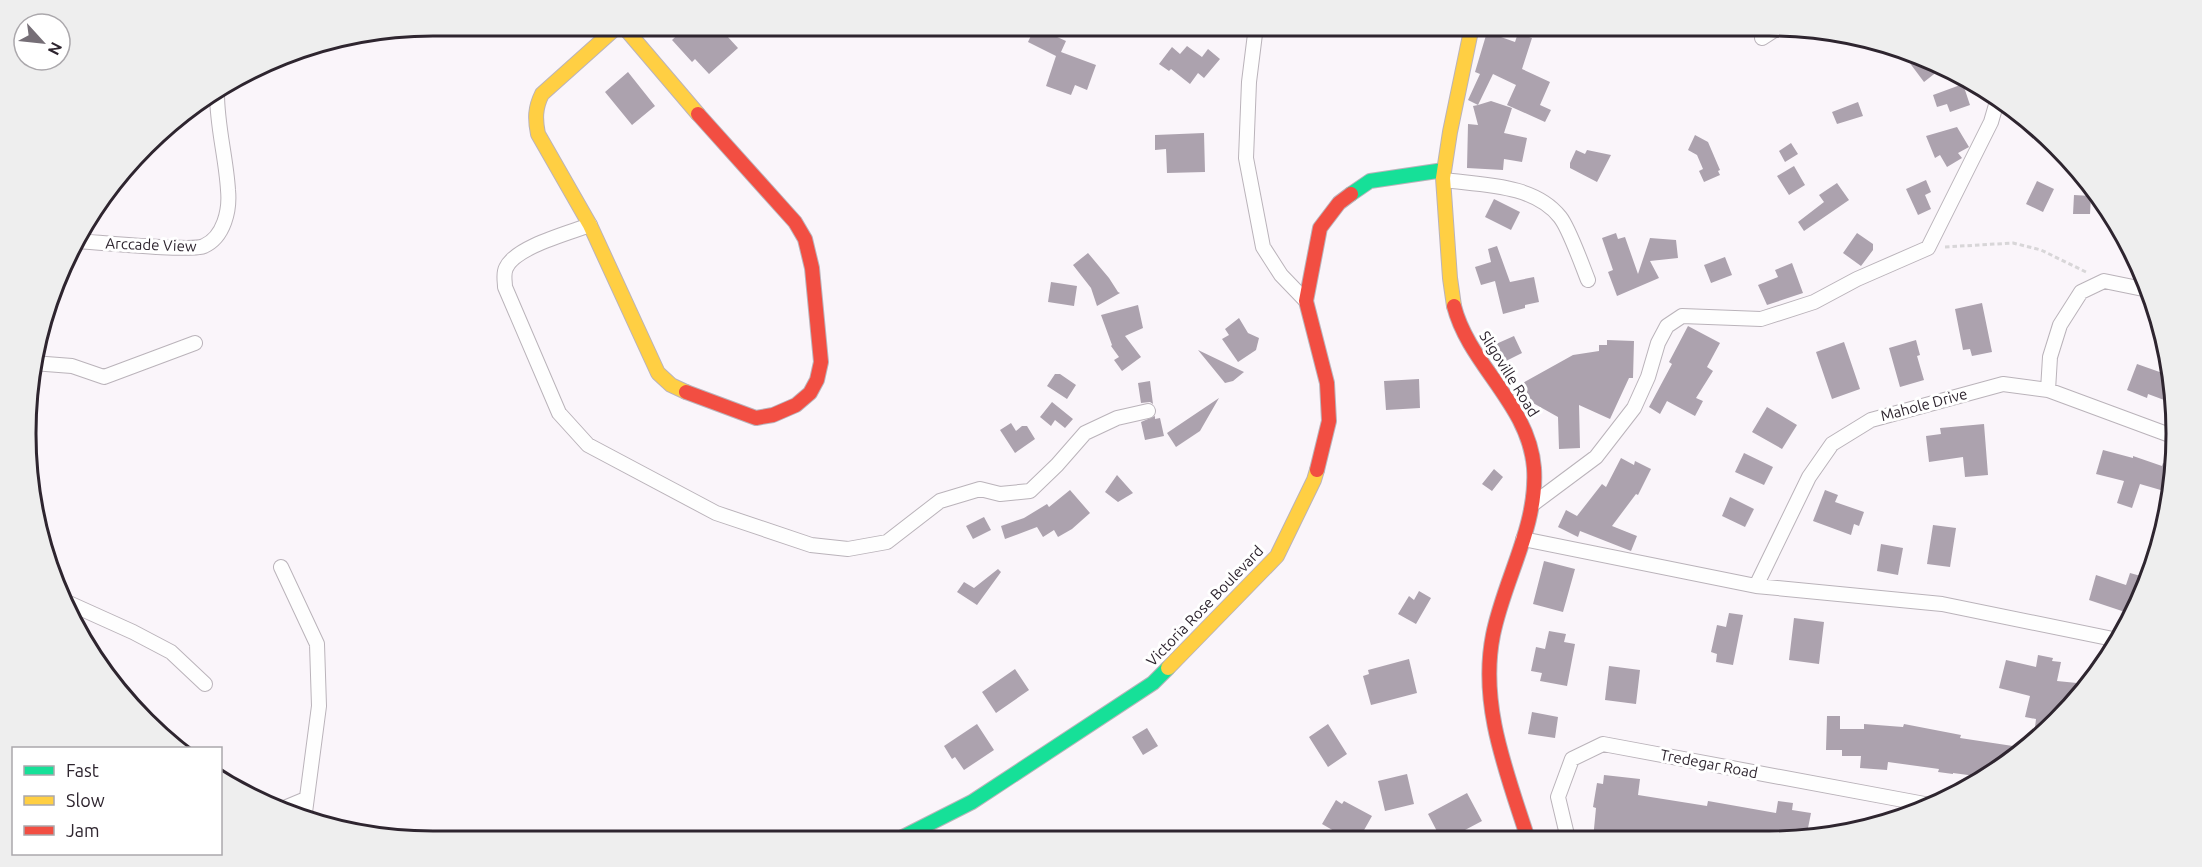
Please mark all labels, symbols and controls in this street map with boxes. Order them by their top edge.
north arrow [12,12,72,72]
text: N [45,39,66,58]
street label: Arccade View [105,234,197,255]
street label: Sligoville Road [1476,328,1543,420]
street label: Mahole Drive [1879,385,1969,424]
street label: Victoria Rose Boulevard [1143,542,1267,669]
street label: Tredegar Road [1659,746,1759,781]
legend [12,747,222,855]
text: Fast [66,760,99,780]
text: Slow [66,790,105,810]
text: Jam [66,820,100,840]

